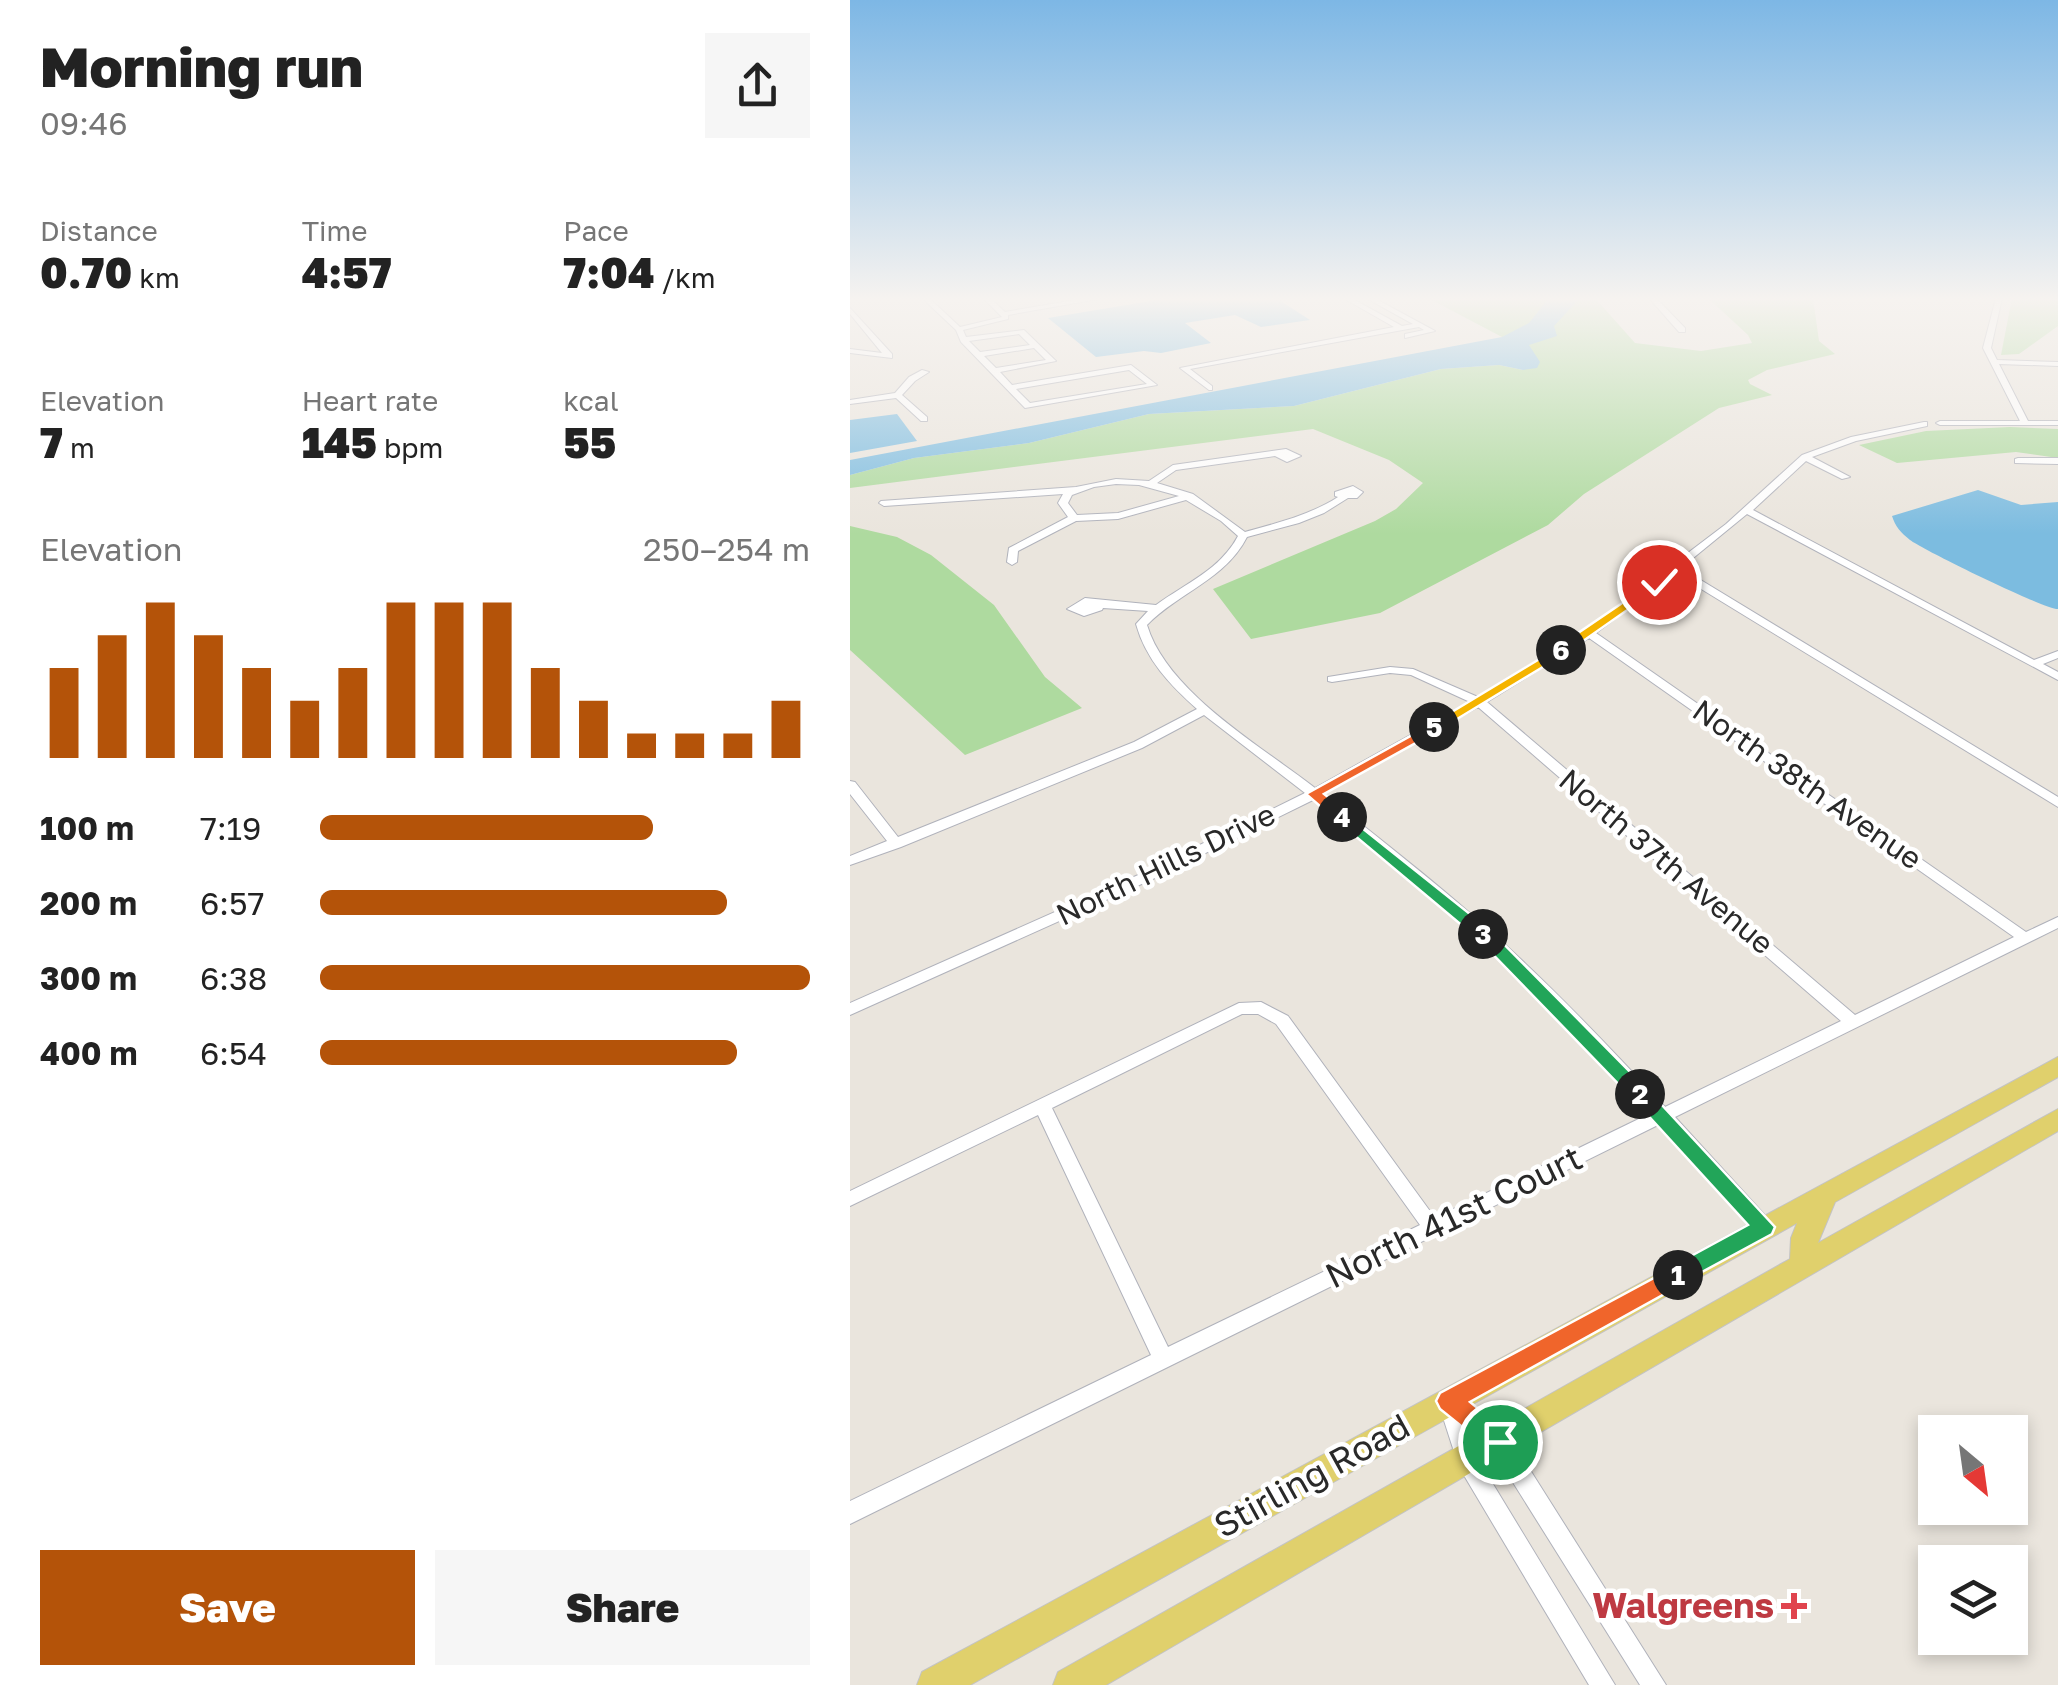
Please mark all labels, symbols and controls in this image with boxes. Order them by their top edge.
text: Morning run [40,33,363,99]
button: share [705,33,810,138]
text: 09:46 [40,104,128,142]
text: Distance [40,214,158,247]
text: Time [302,214,368,247]
text: Pace [563,214,629,247]
text: 0.70 [40,247,132,297]
text: 4:57 [302,247,392,297]
text: 7:04 [563,247,655,297]
text: km [132,261,180,294]
text: /km [655,261,716,294]
text: Elevation [40,384,165,417]
text: Heart rate [302,384,438,417]
text: kcal [563,384,619,417]
text: 7 [40,417,63,467]
text: 145 [302,417,377,467]
text: 55 [563,417,616,467]
text: m [63,431,95,464]
text: bpm [377,431,443,464]
text: Elevation [40,530,182,568]
text: 250–254 m [643,530,810,568]
pin [1617,540,1702,625]
icon: check [1632,555,1687,610]
pin: 6 [1536,625,1586,675]
text: 6 [1552,633,1570,666]
street label: North 38th Avenue [1686,692,1929,877]
pin: 5 [1409,702,1459,752]
text: 5 [1425,710,1443,743]
street label: North 37th Avenue [1552,761,1781,961]
pin: 4 [1317,792,1367,842]
street label: North Hills Drive [1050,796,1281,933]
text: 4 [1333,800,1351,833]
text: 100 m [40,809,134,847]
text: 7:19 [200,809,261,847]
text: 200 m [40,884,137,922]
text: 6:57 [200,884,264,922]
pin: 3 [1458,909,1508,959]
text: 3 [1474,917,1492,950]
text: 300 m [40,959,137,997]
text: 6:38 [200,959,267,997]
text: 400 m [40,1034,138,1072]
text: 6:54 [200,1034,267,1072]
pin: 2 [1615,1069,1665,1119]
text: 2 [1631,1077,1649,1110]
street label: North 41st Court [1318,1136,1589,1296]
pin: 1 [1653,1250,1703,1300]
text: 1 [1671,1258,1685,1291]
pin [1458,1400,1543,1485]
street label: Stirling Road [1206,1404,1417,1546]
icon: arrive [1473,1415,1528,1470]
north arrow [1918,1415,2028,1525]
map controls [1918,1415,2028,1655]
button: layers [1918,1545,2028,1655]
button: Save [40,1550,415,1665]
button: Share [435,1550,810,1665]
place label: Walgreens [1592,1584,1774,1626]
marker: Walgreens [1783,1595,1805,1617]

